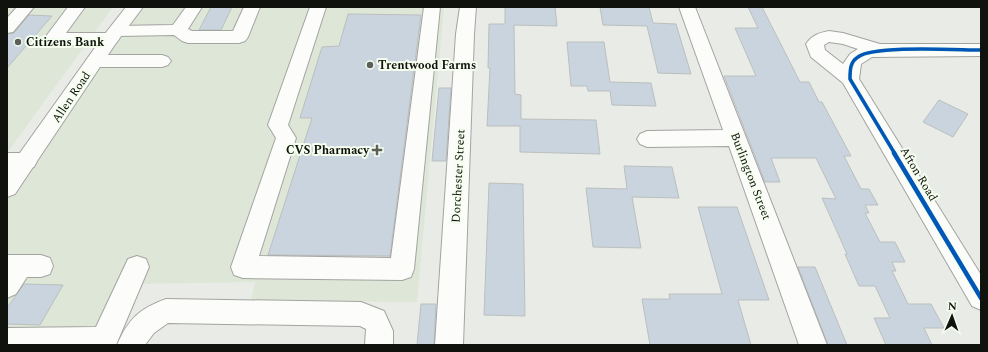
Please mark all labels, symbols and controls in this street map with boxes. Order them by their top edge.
place label: Citizens Bank [26,33,105,52]
marker: Citizens Bank [13,37,23,47]
place label: Trentwood Farms [378,56,476,75]
marker: Trentwood Farms [365,60,375,70]
street label: Allen Road [47,67,96,127]
street label: Dorchester Street [447,129,470,223]
street label: Burlington Street [725,130,776,223]
place label: CVS Pharmacy [286,141,370,160]
street label: Afton Road [895,143,942,205]
marker: CVS Pharmacy [372,145,382,155]
north arrow [932,296,972,336]
text: N [948,298,957,315]

